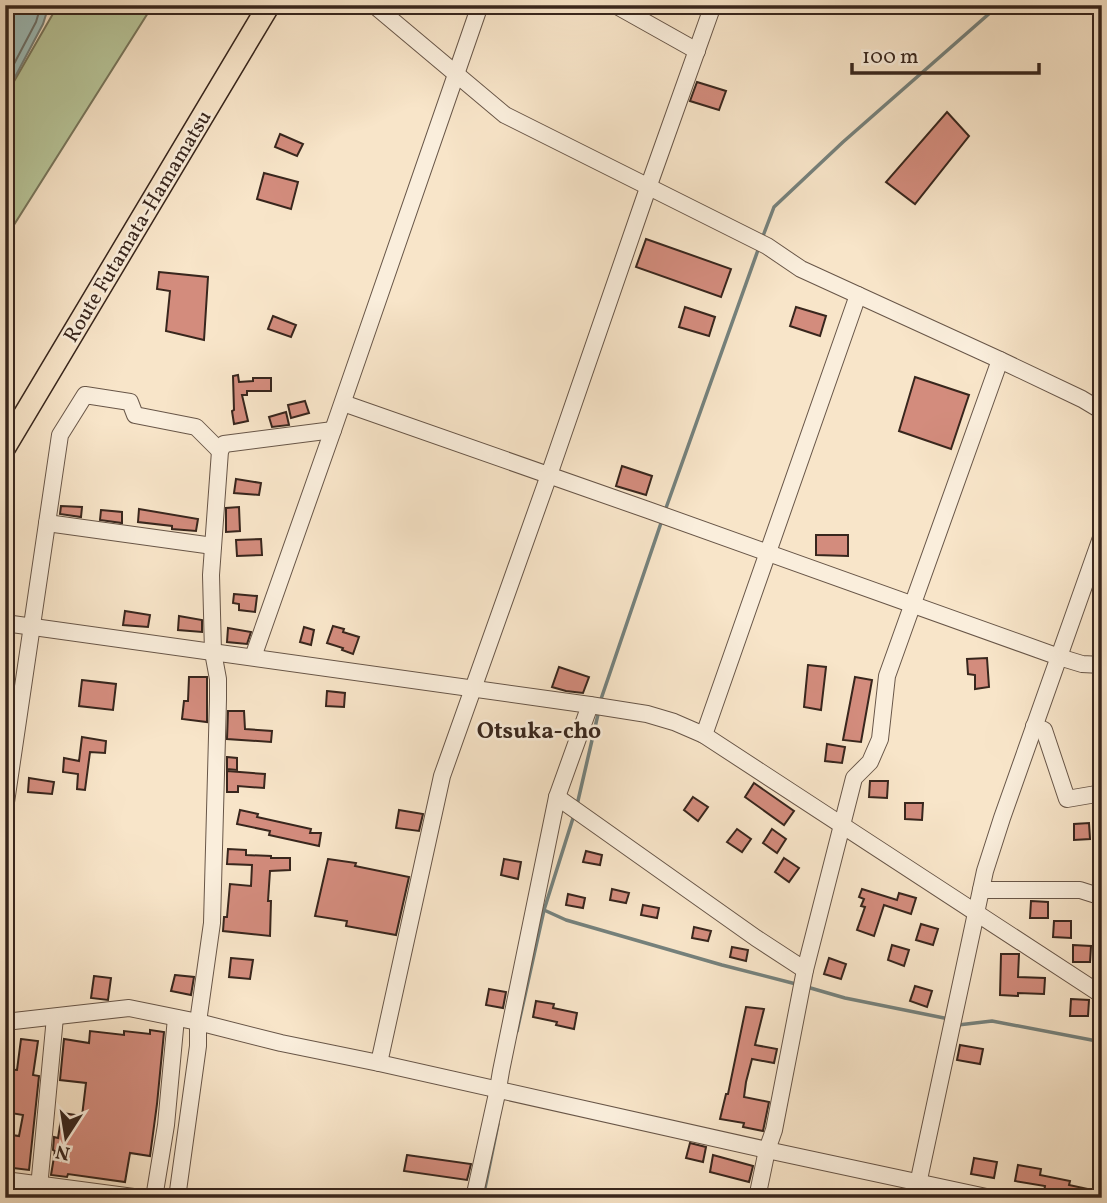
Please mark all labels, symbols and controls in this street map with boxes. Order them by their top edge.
scale bar [852,32,1039,76]
text: 100 m [862,43,919,72]
street label: Route Futamata-Hamamatsu [57,105,219,348]
district label: Otsuka-cho [477,716,601,748]
north arrow [32,1102,102,1172]
text: N [53,1137,72,1166]

